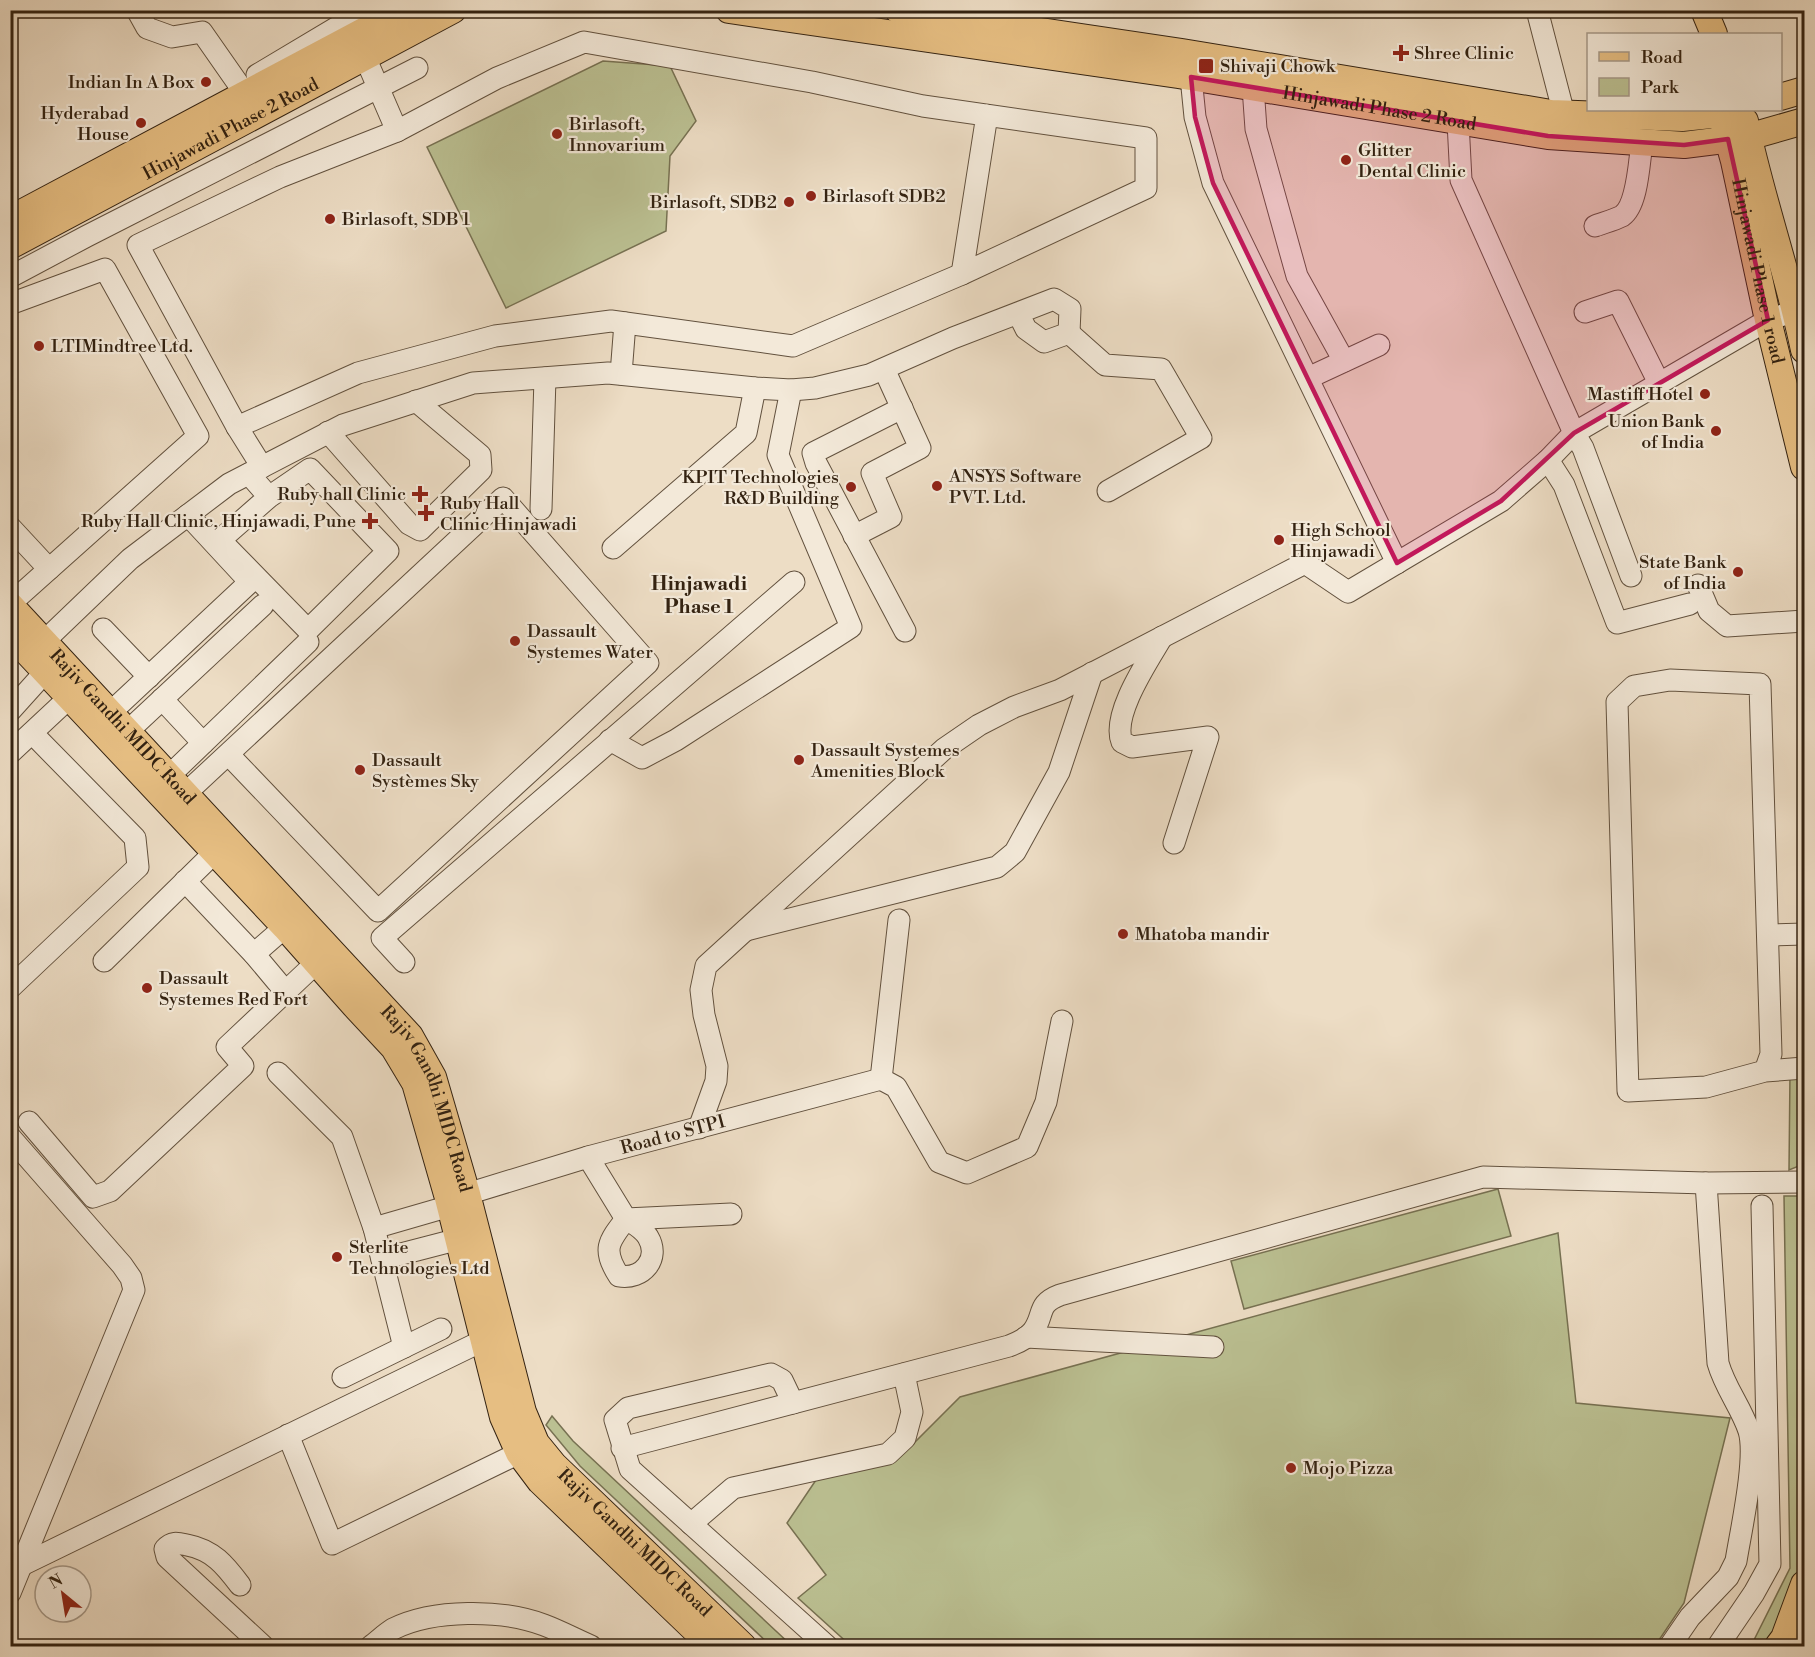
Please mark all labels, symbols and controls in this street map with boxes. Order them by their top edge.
legend [1587,33,1782,111]
place label: Shree Clinic [1414,42,1514,65]
marker: Shree Clinic [1392,44,1410,62]
text: Road [1641,46,1684,69]
place label: Shivaji Chowk [1220,55,1337,78]
marker: Shivaji Chowk [1197,57,1215,75]
place label: Indian In A Box [68,71,195,94]
street label: Hinjawadi Phase 2 Road [139,72,324,185]
marker: Indian In A Box [199,75,213,89]
text: Park [1641,76,1680,99]
street label: Hinjawadi Phase 2 Road [1281,81,1479,136]
place label: Hyderabad House [41,102,130,146]
place label: Birlasoft, Innovarium [568,113,665,157]
marker: Hyderabad House [134,116,148,130]
marker: Birlasoft, Innovarium [550,127,564,141]
place label: Glitter Dental Clinic [1358,139,1466,183]
marker: Glitter Dental Clinic [1339,153,1353,167]
street label: Hinjawadi Phase 1 road [1726,176,1789,367]
place label: Birlasoft SDB2 [822,185,946,208]
marker: Birlasoft SDB2 [804,189,818,203]
place label: Birlasoft, SDB2 [649,191,777,214]
marker: Birlasoft, SDB2 [782,195,796,209]
place label: Birlasoft, SDB 1 [341,208,470,231]
marker: Birlasoft, SDB 1 [323,212,337,226]
place label: LTIMindtree Ltd. [51,335,193,358]
marker: LTIMindtree Ltd. [32,339,46,353]
place label: Mastiff Hotel [1587,383,1694,406]
marker: Mastiff Hotel [1698,387,1712,401]
place label: Union Bank of India [1608,410,1706,454]
marker: Union Bank of India [1709,424,1723,438]
place label: ANSYS Software PVT. Ltd. [948,465,1082,509]
place label: KPIT Technologies R&D Building [682,466,840,510]
marker: ANSYS Software PVT. Ltd. [930,479,944,493]
marker: KPIT Technologies R&D Building [844,480,858,494]
place label: Ruby hall Clinic [277,483,406,506]
marker: Ruby hall Clinic [411,485,429,503]
place label: Ruby Hall Clinic Hinjawadi [440,492,577,536]
marker: Ruby Hall Clinic Hinjawadi [417,504,435,522]
place label: Ruby Hall Clinic, Hinjawadi, Pune [81,510,356,533]
marker: Ruby Hall Clinic, Hinjawadi, Pune [361,512,379,530]
place label: High School Hinjawadi [1291,519,1391,563]
marker: High School Hinjawadi [1272,533,1286,547]
place label: State Bank of India [1639,551,1728,595]
marker: State Bank of India [1731,565,1745,579]
district label: Hinjawadi Phase 1 [651,572,748,620]
place label: Dassault Systemes Water [527,620,653,664]
marker: Dassault Systemes Water [508,634,522,648]
street label: Rajiv Gandhi MIDC Road [44,644,201,810]
place label: Dassault Systemes Amenities Block [810,739,960,783]
place label: Dassault Systèmes Sky [372,749,479,793]
marker: Dassault Systemes Amenities Block [792,753,806,767]
marker: Dassault Systèmes Sky [353,763,367,777]
place label: Mhatoba mandir [1135,923,1270,946]
marker: Mhatoba mandir [1116,927,1130,941]
place label: Dassault Systemes Red Fort [159,967,309,1011]
marker: Dassault Systemes Red Fort [140,981,154,995]
street label: Rajiv Gandhi MIDC Road [375,1000,477,1196]
street label: Road to STPI [618,1110,728,1160]
place label: Sterlite Technologies Ltd [349,1236,490,1280]
marker: Sterlite Technologies Ltd [330,1250,344,1264]
place label: Mojo Pizza [1303,1457,1394,1480]
marker: Mojo Pizza [1284,1461,1298,1475]
street label: Rajiv Gandhi MIDC Road [553,1464,717,1623]
north arrow [33,1564,93,1624]
text: N [46,1570,67,1594]

